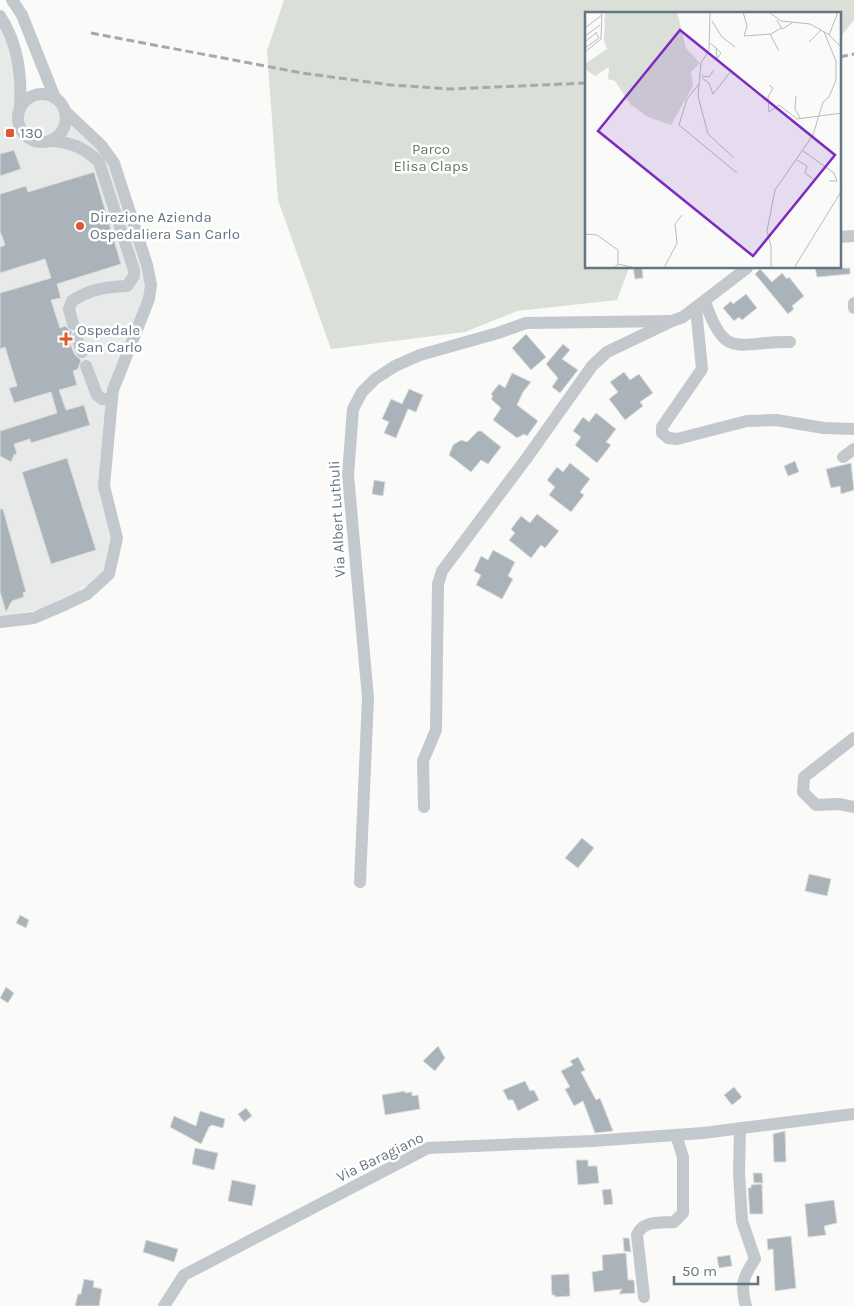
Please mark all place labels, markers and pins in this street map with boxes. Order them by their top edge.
place label: 130 [20,124,43,142]
marker: 130 [4,127,16,139]
place label: Direzione Azienda Ospedaliera San Carlo [90,208,240,243]
marker: Direzione Azienda Ospedaliera San Carlo [74,220,86,232]
place label: Ospedale San Carlo [77,321,142,356]
marker: Ospedale San Carlo [59,332,73,346]

